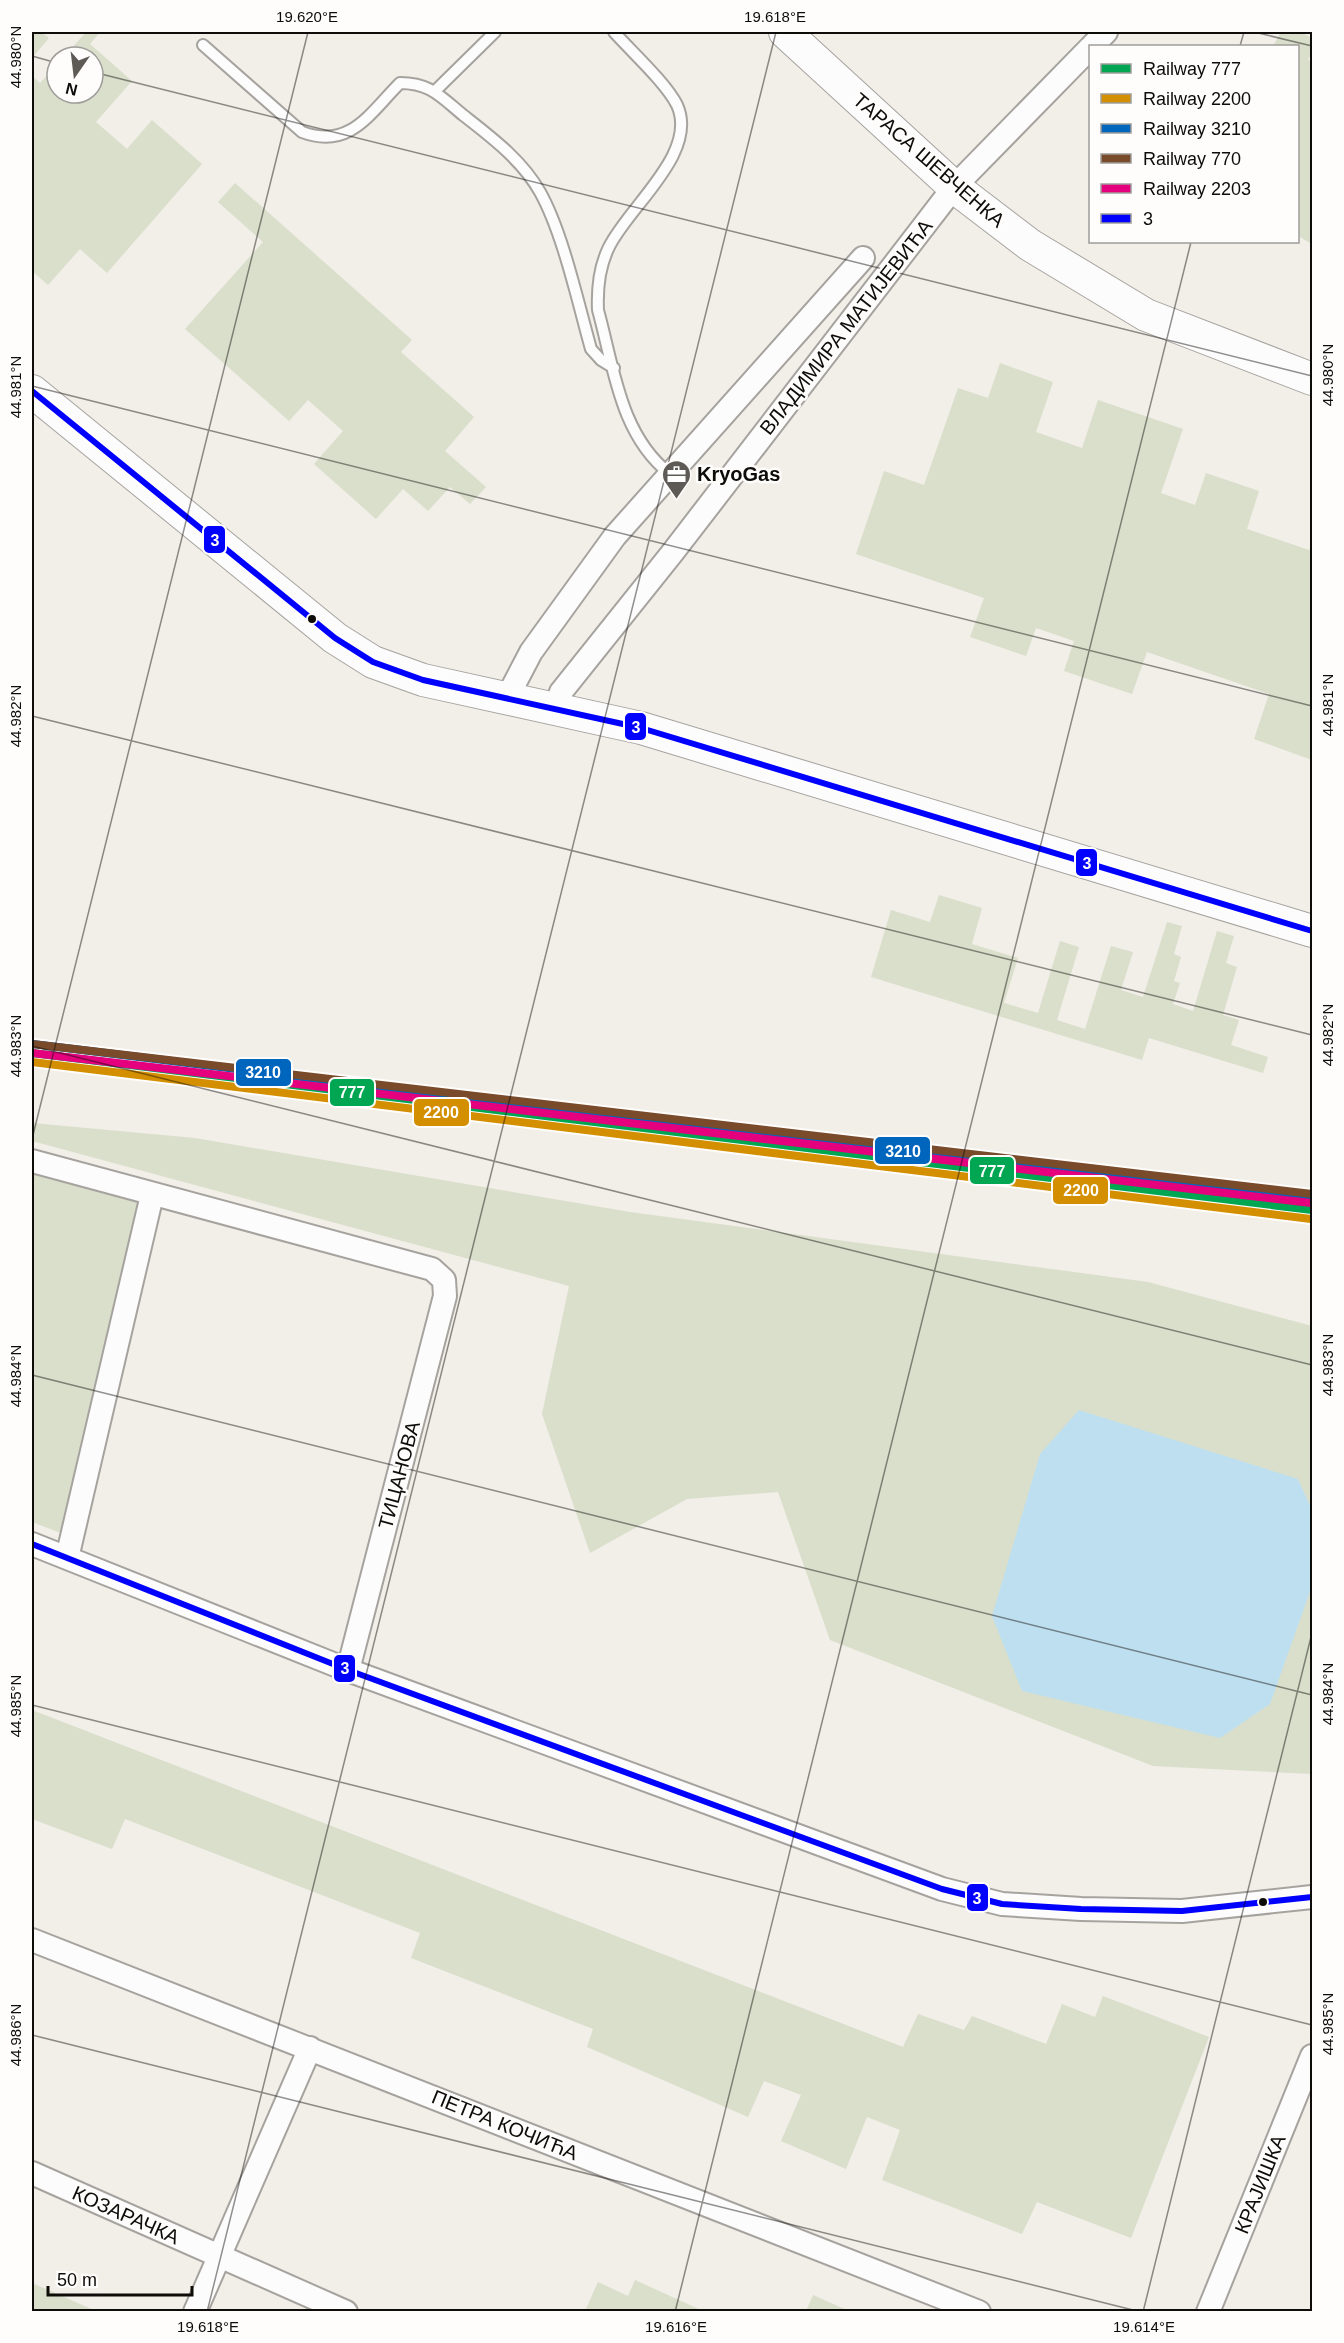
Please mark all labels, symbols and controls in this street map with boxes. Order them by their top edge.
text: 19.620°E [276,8,338,25]
text: 19.618°E [744,8,806,25]
text: 44.980°N [7,26,24,88]
north arrow [45,45,105,105]
legend [1089,45,1299,243]
text: Railway 777 [1143,59,1241,79]
text: N [64,79,79,99]
street label: ТАРАСА ШЕВЧЕНКА [849,88,1010,232]
text: Railway 2200 [1143,89,1251,109]
text: Railway 3210 [1143,119,1251,139]
text: Railway 770 [1143,149,1241,169]
text: Railway 2203 [1143,179,1251,199]
text: 3 [1143,209,1153,229]
street label: ВЛАДИМИРА МАТИЈЕВИЋА [755,215,937,439]
text: 44.980°N [1319,344,1336,406]
text: 44.981°N [7,356,24,418]
office icon: KryoGas [660,458,692,500]
place label: KryoGas [697,463,780,485]
line badge: 3 [203,525,226,554]
text: 3 [211,532,220,549]
unlabelled marker [306,613,318,625]
text: 44.981°N [1319,674,1336,736]
text: 44.982°N [7,685,24,747]
line badge: 3 [624,712,647,741]
text: 3 [632,719,641,736]
line badge: 3 [1075,848,1098,877]
text: 3 [1083,855,1092,872]
text: 44.982°N [1319,1004,1336,1066]
text: 44.983°N [7,1015,24,1077]
line badge: 3210 [235,1058,292,1087]
text: 3210 [245,1064,281,1081]
line badge: 777 [329,1078,375,1107]
text: 777 [339,1084,365,1101]
line badge: 2200 [413,1098,470,1127]
text: 2200 [423,1104,459,1121]
line badge: 3210 [874,1136,931,1165]
text: 3210 [885,1143,921,1160]
line badge: 777 [969,1156,1015,1185]
text: 777 [979,1163,1005,1180]
line badge: 2200 [1052,1176,1109,1205]
text: 2200 [1063,1182,1099,1199]
text: 44.983°N [1319,1334,1336,1396]
text: 44.984°N [7,1345,24,1407]
street label: ТИЦАНОВА [374,1418,424,1531]
line badge: 3 [333,1654,356,1683]
text: 3 [341,1660,350,1677]
text: 44.984°N [1319,1663,1336,1725]
text: 44.985°N [7,1675,24,1737]
line badge: 3 [966,1883,989,1912]
text: 3 [973,1890,982,1907]
unlabelled marker [1257,1896,1269,1908]
text: 44.985°N [1319,1993,1336,2055]
text: 44.986°N [7,2004,24,2066]
street label: ПЕТРА КОЧИЋА [429,2086,582,2165]
street label: КРАЈИШКА [1230,2131,1290,2237]
street label: КОЗАРАЧКА [69,2182,183,2249]
scale bar [48,2259,192,2297]
text: 50 m [57,2270,97,2290]
text: 19.618°E [177,2318,239,2335]
text: 19.616°E [645,2318,707,2335]
text: 19.614°E [1113,2318,1175,2335]

